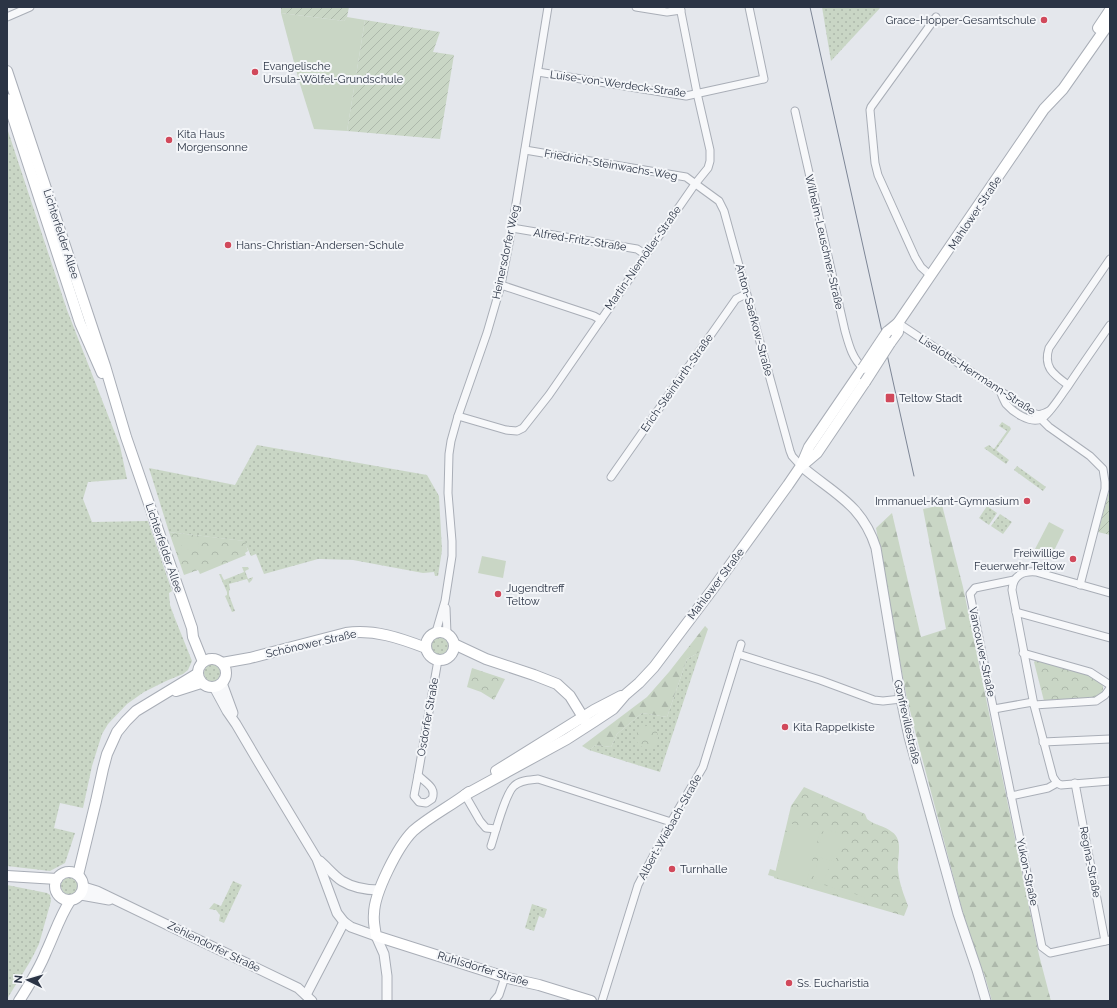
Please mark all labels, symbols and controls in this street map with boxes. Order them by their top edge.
place label: Grace-Hopper-Gesamtschule [885,14,1037,27]
marker: Grace-Hopper-Gesamtschule [1039,15,1049,25]
place label: Evangelische Ursula-Wölfel-Grundschule [263,60,404,86]
marker: Evangelische Ursula-Wölfel-Grundschule [250,67,260,77]
street label: Luise-von-Werdeck-Straße [549,68,687,100]
place label: Kita Haus Morgensonne [177,128,248,154]
marker: Kita Haus Morgensonne [164,135,174,145]
street label: Friedrich-Steinwachs-Weg [543,147,679,183]
street label: Wilhelm-Leuschner-Straße [802,173,846,311]
street label: Mahlower Straße [946,173,1005,252]
street label: Lichterfelder Allee [40,187,82,281]
street label: Martin-Niemöller-Straße [602,203,684,312]
street label: Heinersdorfer Weg [490,204,522,300]
street label: Alfred-Fritz-Straße [532,226,628,254]
place label: Hans-Christian-Andersen-Schule [236,239,405,252]
marker: Hans-Christian-Andersen-Schule [223,240,233,250]
street label: Anton-Saefkow-Straße [733,262,775,378]
street label: Erich-Steinfurth-Straße [638,331,716,435]
street label: Liselotte-Herrmann-Straße [916,332,1038,418]
marker: Teltow Stadt [884,392,896,404]
place label: Teltow Stadt [899,392,962,405]
place label: Immanuel-Kant-Gymnasium [875,495,1019,508]
marker: Immanuel-Kant-Gymnasium [1022,496,1032,506]
street label: Lichterfelder Allee [143,502,186,595]
street label: Mahlower Straße [685,545,747,622]
place label: Freiwillige Feuerwehr Teltow [974,547,1066,573]
marker: Freiwillige Feuerwehr Teltow [1068,554,1078,564]
place label: Jugendtreff Teltow [506,582,565,608]
marker: Jugendtreff Teltow [493,589,503,599]
street label: Vancouver-Straße [966,606,998,698]
street label: Schönower Straße [264,627,358,661]
street label: Osdorfer Straße [415,676,441,757]
street label: Gonfrevillestraße [891,678,923,766]
place label: Kita Rappelkiste [793,721,875,734]
marker: Kita Rappelkiste [780,722,790,732]
street label: Albert-Wiebach-Straße [636,772,705,882]
street label: Regina-Straße [1077,825,1103,899]
street label: Yukon-Straße [1013,837,1041,908]
place label: Turnhalle [680,863,728,876]
marker: Turnhalle [667,864,677,874]
street label: Zehlendorfer Straße [165,919,263,975]
street label: Ruhlsdorfer Straße [436,949,531,989]
north arrow [8,960,48,1000]
text: N [12,974,25,984]
place label: Ss. Eucharistia [797,977,869,990]
marker: Ss. Eucharistia [784,978,794,988]

